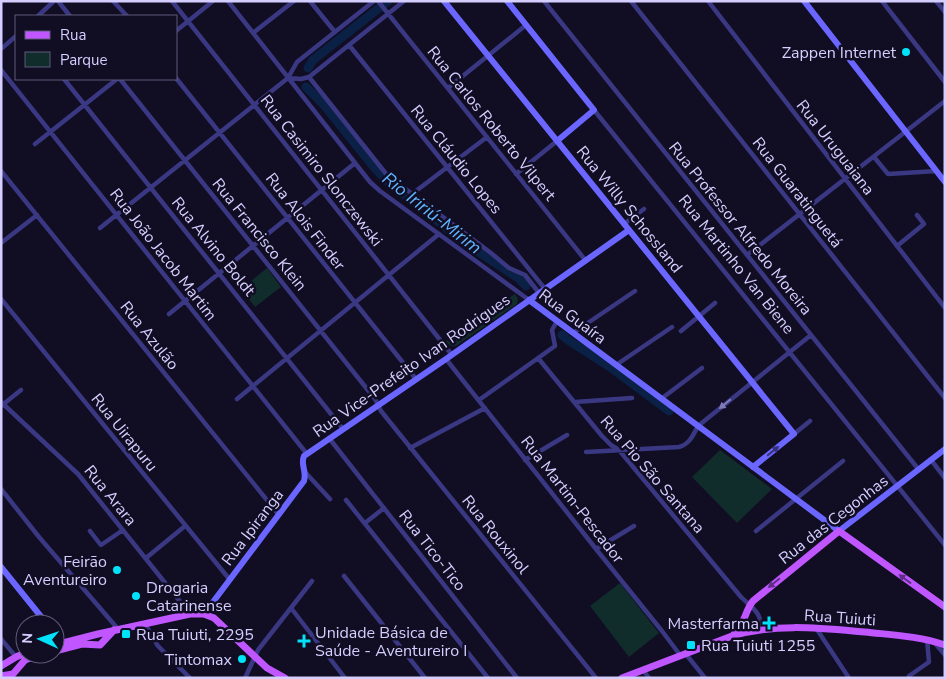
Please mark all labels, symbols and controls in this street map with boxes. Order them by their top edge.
legend [15,15,178,80]
text: Rua [60,25,86,45]
street label: Rua Carlos Roberto Vilpert [422,42,561,206]
place label: Zappen Internet [782,42,896,64]
marker: Zappen Internet [900,46,912,58]
text: Parque [60,50,108,70]
street label: Rua Casimiro Slonczewski [255,90,387,251]
street label: Rua Uruguaiana [791,95,879,200]
street label: Rua Cláudio Lopes [405,101,507,219]
street label: Rua Guaratinguetá [747,133,847,253]
street label: Rua Professor Alfredo Moreira [663,137,817,320]
street label: Rua Willy Schossland [571,142,687,278]
water label: Rio Iririú-Mirim [377,167,487,259]
street label: Rua Alois Finder [260,168,350,275]
street label: Rua Francisco Klein [207,174,312,296]
street label: Rua João Jacob Martim [105,184,222,325]
street label: Rua Martinho Van Biene [673,190,799,339]
street label: Rua Alvino Boldt [166,192,260,301]
street label: Rua Guaíra [534,284,611,349]
street label: Rua Vice-Prefeito Ivan Rodrigues [308,289,515,443]
street label: Rua Azulão [115,297,184,375]
street label: Rua Uirapuru [86,389,163,476]
one-way arrow [719,398,732,409]
street label: Rua Pio São Santana [595,411,710,538]
street label: Rua Martim-Pescador [515,431,629,568]
one-way arrow [767,445,780,456]
street label: Rua Arara [79,461,141,531]
street label: Rua das Cegonhas [774,470,893,569]
street label: Rua Ipiranga [217,485,289,570]
street label: Rua Rouxinol [457,491,534,579]
street label: Rua Tico-Tico [394,505,471,596]
place label: Feirão Aventureiro [23,551,107,591]
marker: Feirão Aventureiro [111,564,123,576]
one-way arrow [898,574,912,584]
place label: Drogaria Catarinense [146,577,231,617]
one-way arrow [767,578,780,589]
marker: Drogaria Catarinense [130,590,142,602]
street label: Rua Tuiuti [803,605,876,631]
place label: Masterfarma [667,613,759,635]
north arrow [15,614,65,664]
marker: Masterfarma [763,617,775,629]
place label: Unidade Básica de Saúde - Aventureiro I [315,622,467,662]
place label: Rua Tuiuti, 2295 [136,624,254,646]
marker: Rua Tuiuti, 2295 [120,628,132,640]
text: N [18,633,37,644]
marker: Unidade Básica de Saúde - Aventureiro I [297,634,311,648]
place label: Rua Tuiuti 1255 [701,635,815,657]
marker: Rua Tuiuti 1255 [685,639,697,651]
place label: Tintomax [165,649,233,671]
marker: Tintomax [236,653,248,665]

